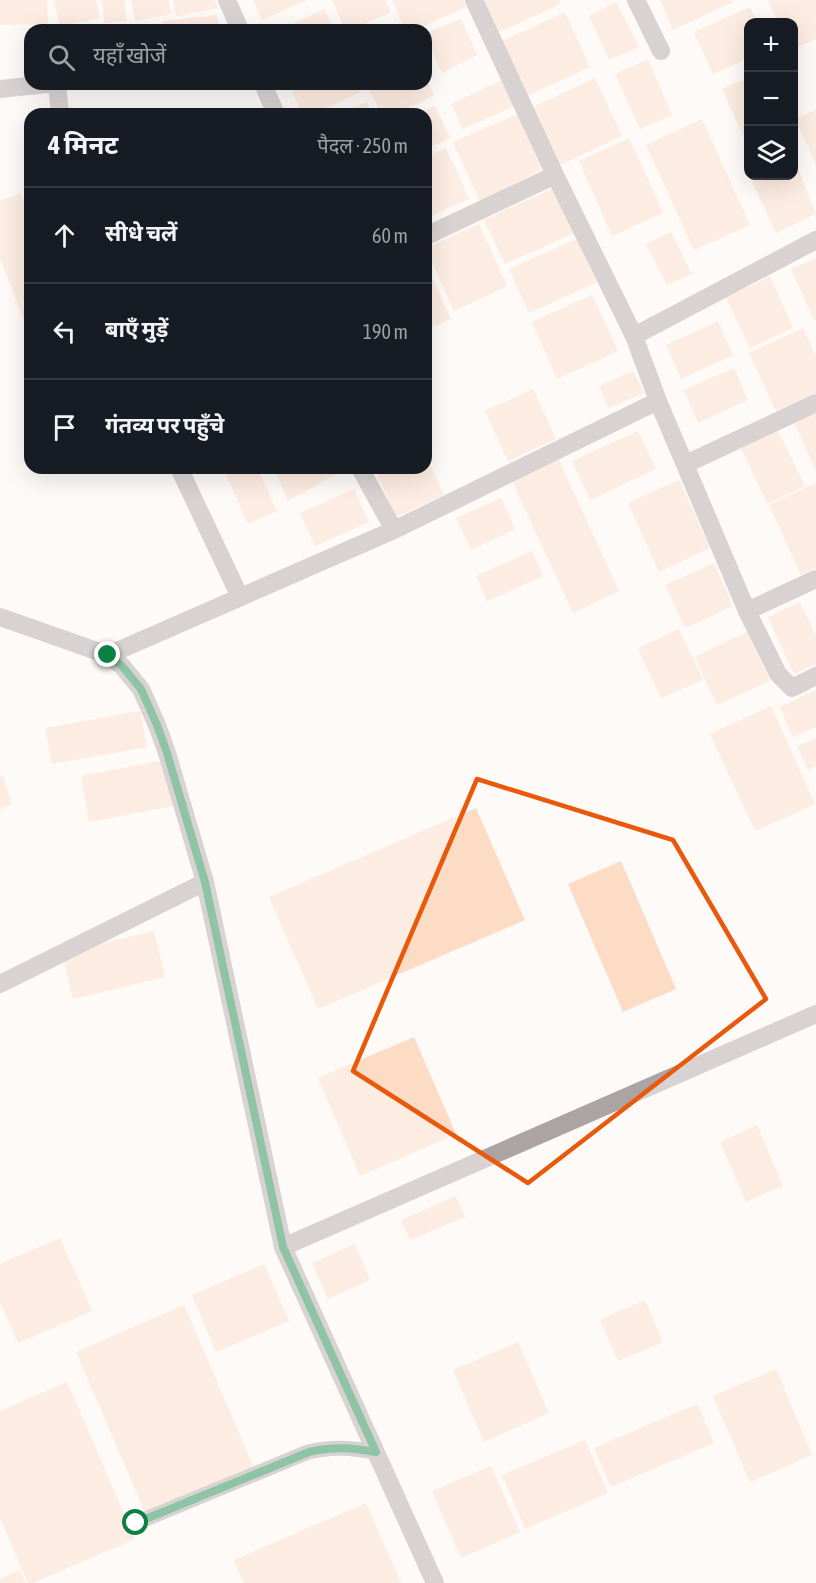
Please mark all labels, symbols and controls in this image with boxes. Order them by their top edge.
map controls [744,18,798,180]
button: + [744,18,798,72]
search box [24,24,432,90]
icon: search [45,41,78,74]
text: यहाँ खोजें [93,42,166,68]
button: − [744,72,798,126]
button: layers [744,126,798,180]
text: 4 मिनट [48,130,118,160]
text: पैदल · 250 m [317,134,408,157]
icon: ahead [48,219,81,252]
text: सीधे चलें [105,220,177,246]
text: 60 m [372,224,408,247]
icon: left [48,315,81,348]
text: बाएँ मुड़ें [105,316,168,342]
text: 190 m [363,320,408,343]
icon: arrive [48,411,81,444]
text: गंतव्य पर पहुँचे [105,412,224,438]
route end [94,641,120,667]
route start [122,1509,148,1535]

